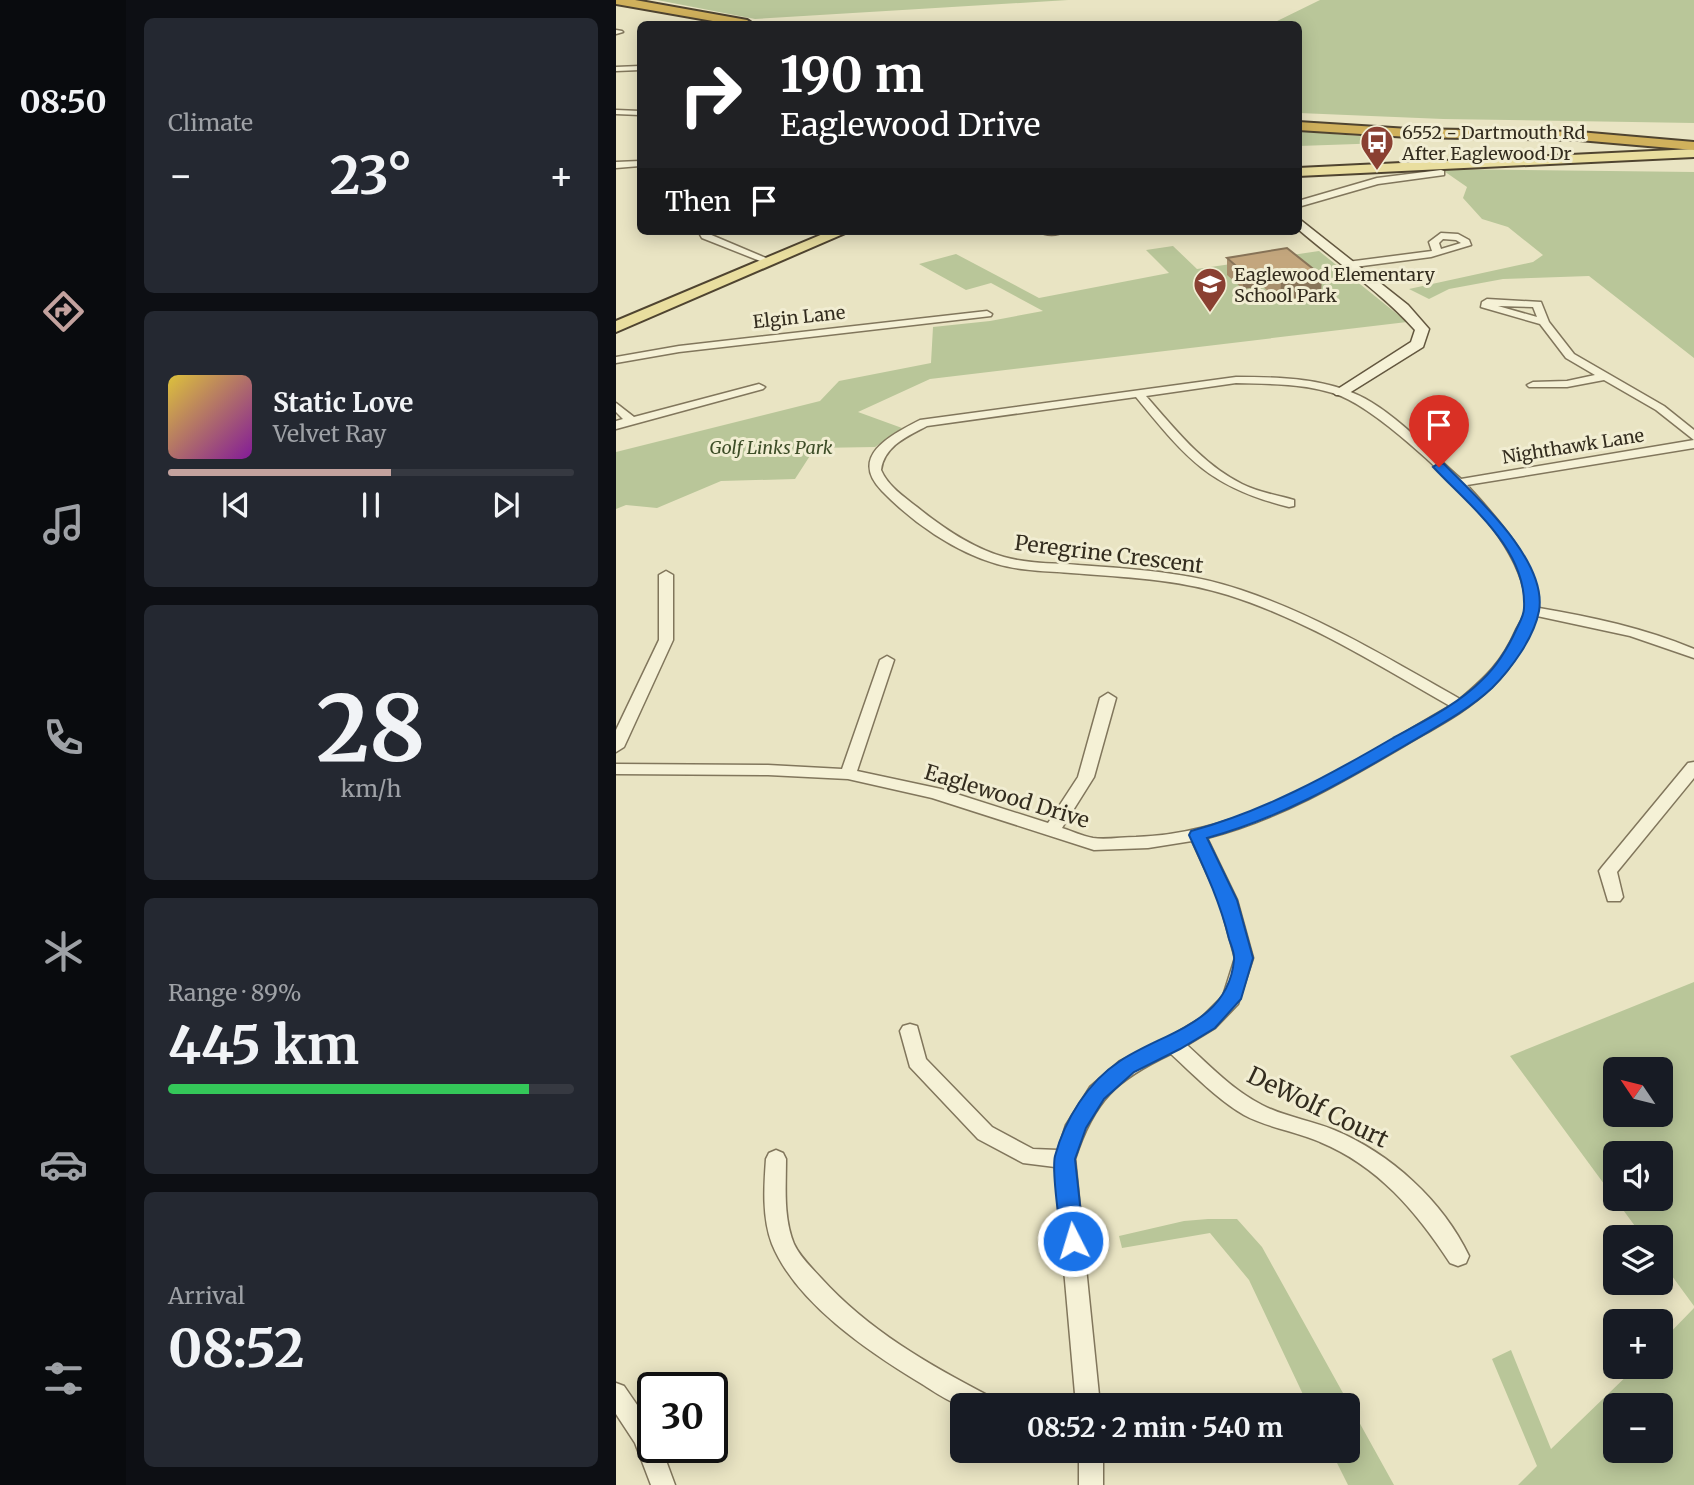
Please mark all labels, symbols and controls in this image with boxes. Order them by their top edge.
text: 190 m [780,44,924,105]
icon: right [665,49,756,140]
text: 08:50 [19,82,107,122]
text: Eaglewood Drive [780,105,1040,145]
text: Climate [168,108,253,137]
place label: 6552 - Dartmouth Rd After Eaglewood Dr [1401,121,1586,165]
bus stop icon: 6552 - Dartmouth Rd After Eaglewood Dr [1358,123,1396,172]
text: 23° [330,143,412,208]
text: − [168,152,193,199]
text: + [549,152,574,199]
icon: arrive [745,182,783,220]
text: Then [665,185,731,218]
place label: Eaglewood Elementary School Park [1234,263,1435,307]
school or university icon: Eaglewood Elementary School Park [1191,265,1229,314]
icon: directions [39,287,88,336]
street label: Elgin Lane [752,301,846,333]
text: Static Love [273,386,413,419]
pin [1409,395,1469,467]
icon: arrive [1420,406,1458,444]
text: Velvet Ray [273,419,386,448]
street label: Nighthawk Lane [1500,423,1646,469]
park label: Golf Links Park [709,436,833,459]
icon: previous [217,486,255,524]
icon: pause [352,486,390,524]
icon: next [487,486,525,524]
icon: music [39,500,88,549]
street label: Peregrine Crescent [1013,529,1205,579]
text: 28 [316,671,426,786]
icon: phone [39,713,88,762]
street label: Eaglewood Drive [921,758,1093,834]
text: km/h [341,774,401,803]
icon: climate [39,927,88,976]
text: Range · 89% [168,978,302,1007]
text: 445 km [168,1013,359,1078]
north arrow [1603,1057,1673,1127]
map controls [1603,1057,1673,1463]
street label: DeWolf Court [1242,1059,1394,1155]
icon: car [39,1140,88,1189]
button: sound [1603,1141,1673,1211]
position arrow [1036,1204,1110,1278]
button: layers [1603,1225,1673,1295]
text: Arrival [168,1281,245,1310]
button: + [1603,1309,1673,1379]
text: 08:52 [168,1316,305,1381]
icon: filters [39,1354,88,1403]
speed limit sign: 30 [637,1372,728,1463]
button: − [1603,1393,1673,1463]
text: 08:52 · 2 min · 540 m [1027,1411,1283,1444]

